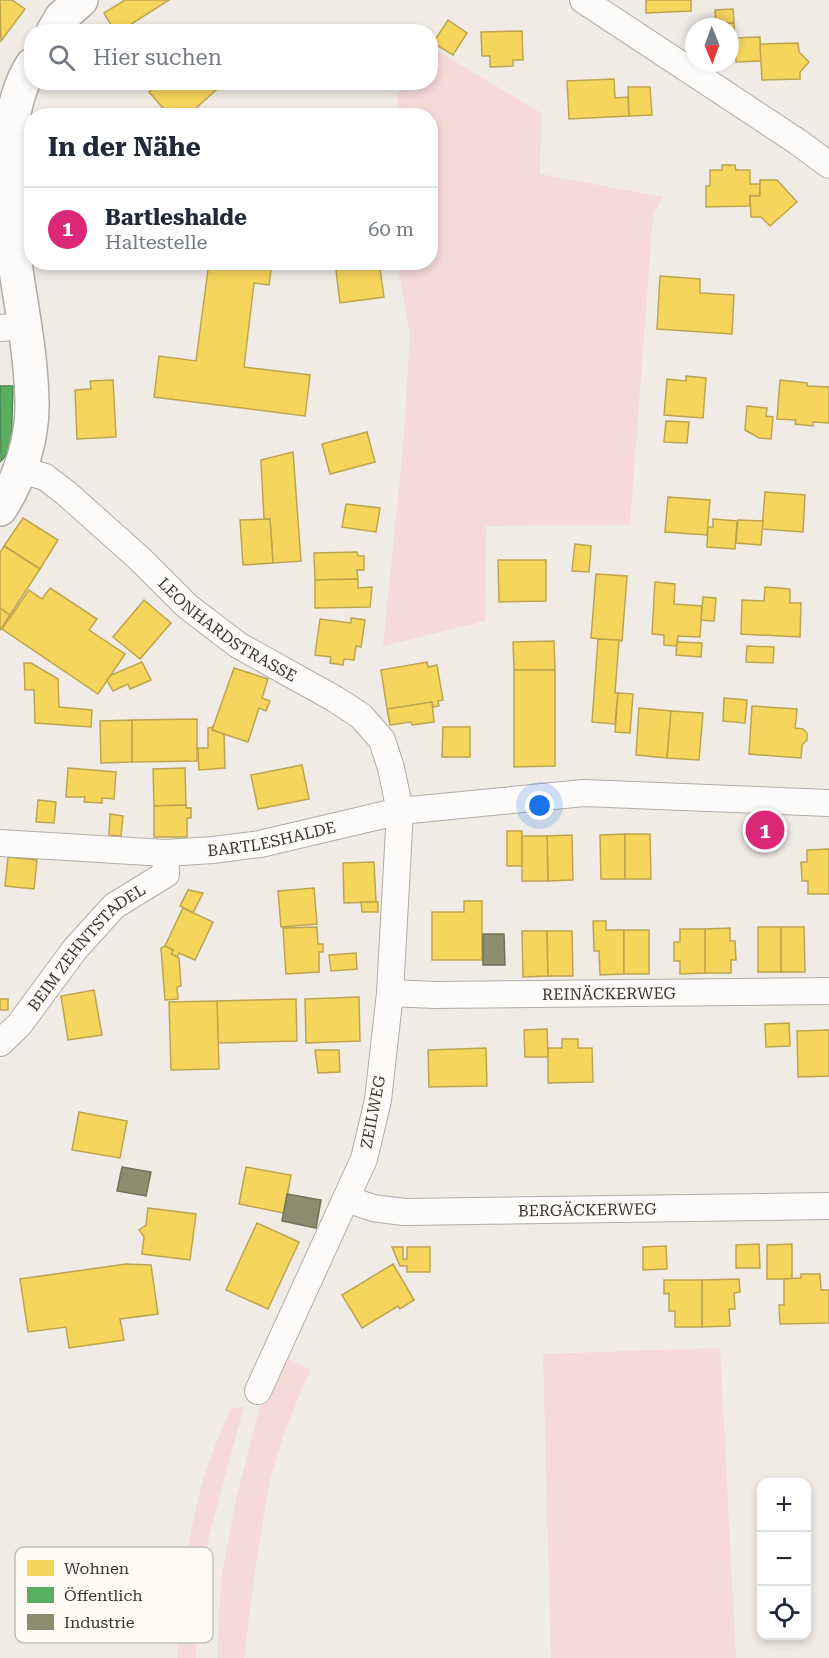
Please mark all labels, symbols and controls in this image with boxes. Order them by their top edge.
north arrow [685,18,739,72]
search box [24,24,438,90]
icon: search [45,41,78,74]
text: Hier suchen [93,45,222,70]
text: In der Nähe [48,132,201,162]
text: Bartleshalde [105,205,247,230]
text: 1 [62,217,73,241]
text: 60 m [368,217,414,241]
text: Haltestelle [105,230,208,254]
street label: LEONHARDSTRASSE [154,573,300,685]
your location [525,791,554,820]
pin: 1 [746,808,784,852]
street label: BARTLESHALDE [207,817,338,860]
street label: BEIM ZEHNTSTADEL [23,880,149,1014]
street label: REINÄCKERWEG [542,983,677,1003]
street label: ZEILWEG [357,1073,390,1150]
street label: BERGÄCKERWEG [518,1199,657,1220]
map controls [757,1478,811,1640]
button: + [757,1478,811,1532]
button: − [757,1532,811,1586]
legend [15,1547,213,1643]
text: Wohnen [64,1559,129,1578]
text: Öffentlich [64,1586,143,1605]
button: locate [757,1586,811,1640]
text: Industrie [64,1613,135,1632]

